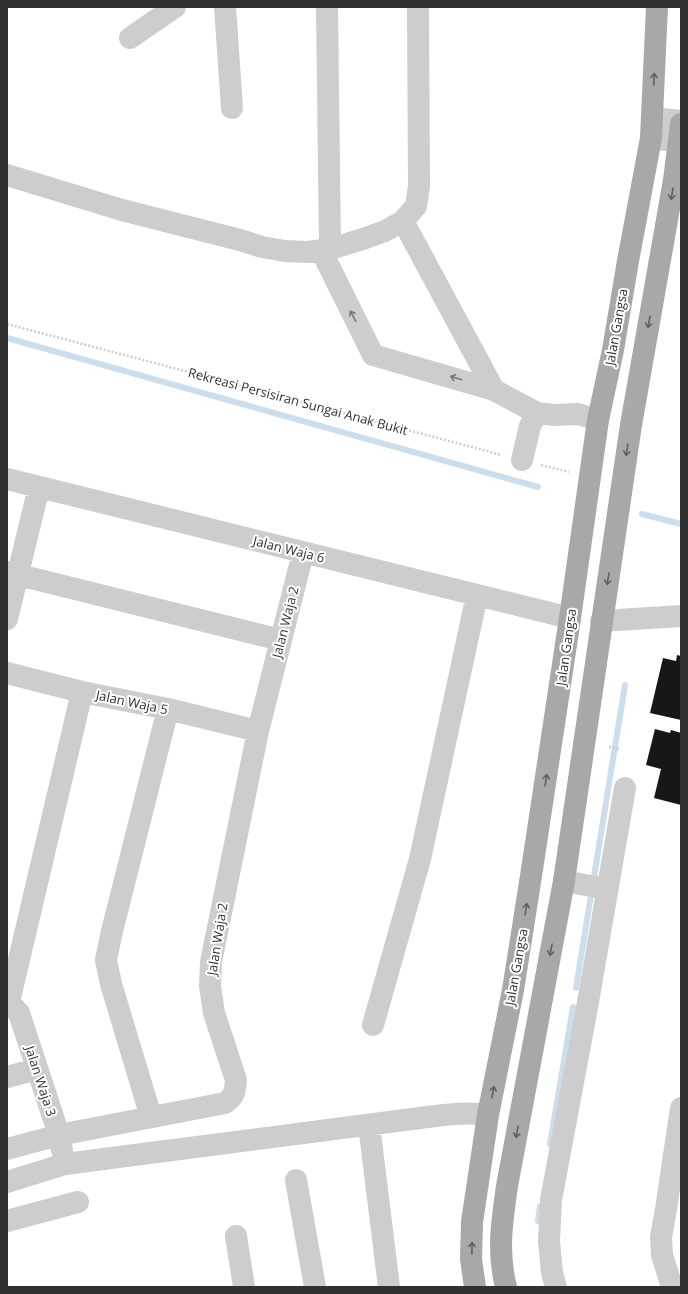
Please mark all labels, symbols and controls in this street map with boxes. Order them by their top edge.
one-way arrow [651,73,658,86]
one-way arrow [667,187,675,200]
street label: Jalan Gangsa [600,287,632,369]
one-way arrow [349,310,357,322]
one-way arrow [645,315,653,328]
street label: Rekreasi Persisiran Sungai Anak Bukit [186,363,410,439]
one-way arrow [450,374,463,381]
one-way arrow [623,443,631,456]
street label: Jalan Waja 6 [249,531,327,567]
one-way arrow [603,572,611,585]
street label: Jalan Waja 2 [267,584,303,662]
street label: Jalan Gangsa [551,607,580,689]
street label: Jalan Waja 5 [92,685,170,718]
one-way arrow [542,774,550,787]
street label: Jalan Waja 2 [202,901,232,978]
one-way arrow [522,903,530,916]
street label: Jalan Gangsa [500,927,532,1009]
one-way arrow [547,943,555,956]
street label: Jalan Waja 3 [21,1042,61,1119]
one-way arrow [489,1086,497,1099]
one-way arrow [512,1126,520,1139]
one-way arrow [468,1242,476,1255]

